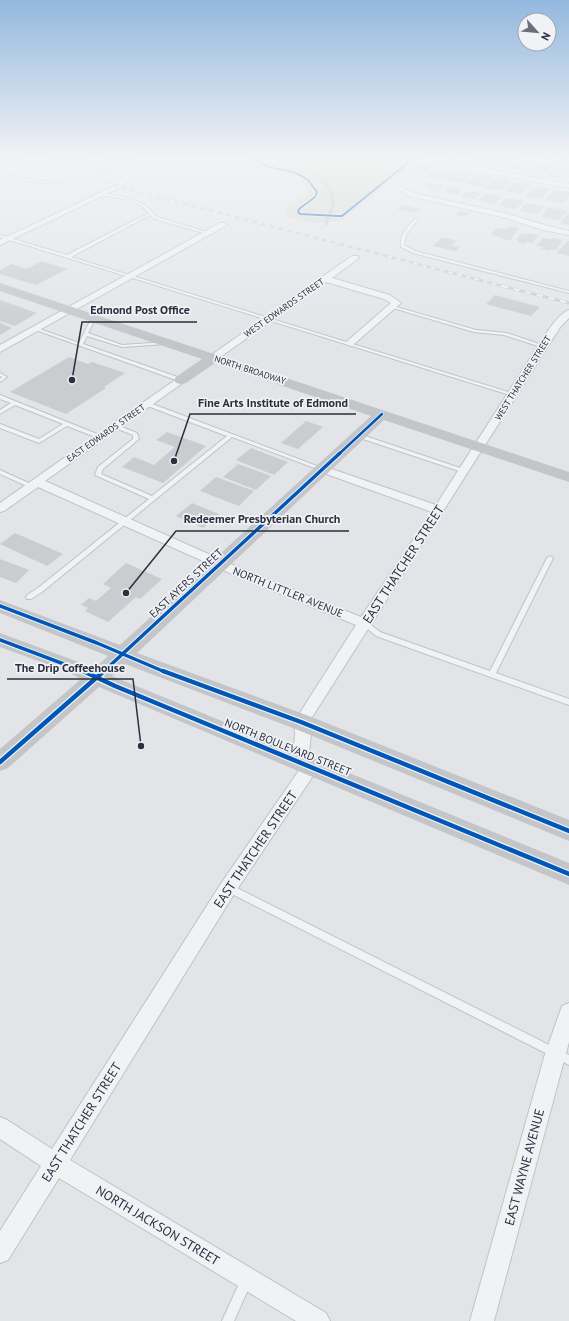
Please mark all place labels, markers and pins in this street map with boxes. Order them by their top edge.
callout: Edmond Post Office [82,298,197,322]
callout: Fine Arts Institute of Edmond [190,390,356,414]
callout: Redeemer Presbyterian Church [176,507,349,531]
callout: The Drip Coffeehouse [7,655,133,679]

